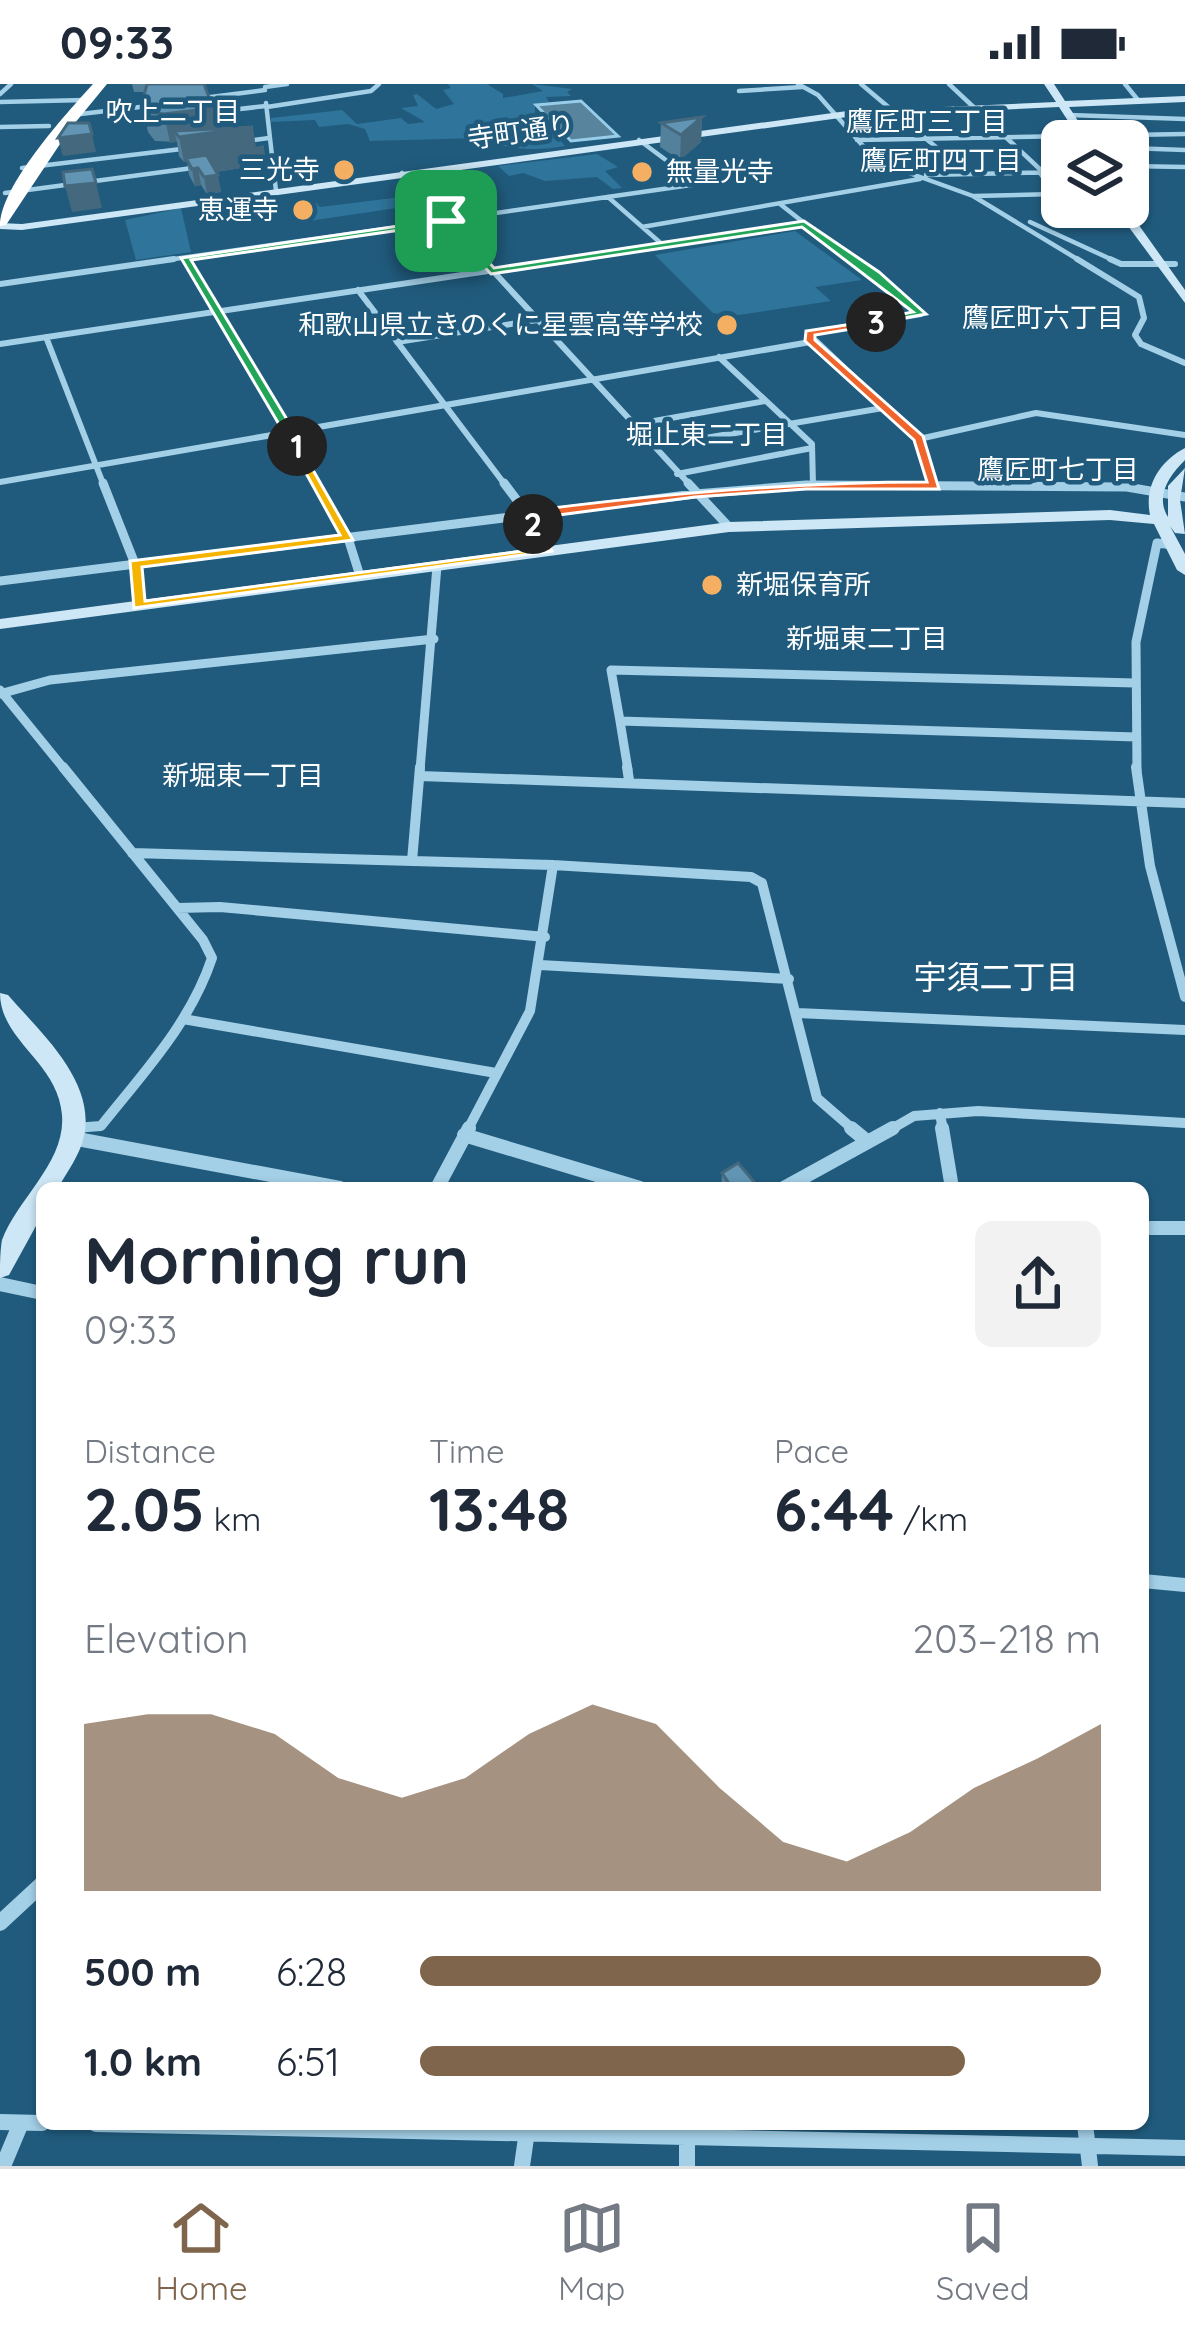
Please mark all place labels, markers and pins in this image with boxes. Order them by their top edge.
place label: 三光寺 [239,152,320,186]
place label: 無量光寺 [666,154,774,188]
marker: 三光寺 [331,157,357,183]
marker: 無量光寺 [629,159,655,185]
pin [395,170,497,272]
place label: 恵運寺 [198,192,279,226]
marker: 恵運寺 [290,197,316,223]
pin: 3 [846,292,906,352]
place label: 和歌山県立きのくに星雲高等学校 [298,307,703,341]
marker: 和歌山県立きのくに星雲高等学校 [714,312,740,338]
pin: 1 [267,416,327,476]
pin: 2 [503,494,563,554]
place label: 新堀保育所 [736,567,871,601]
marker: 新堀保育所 [699,572,725,598]

